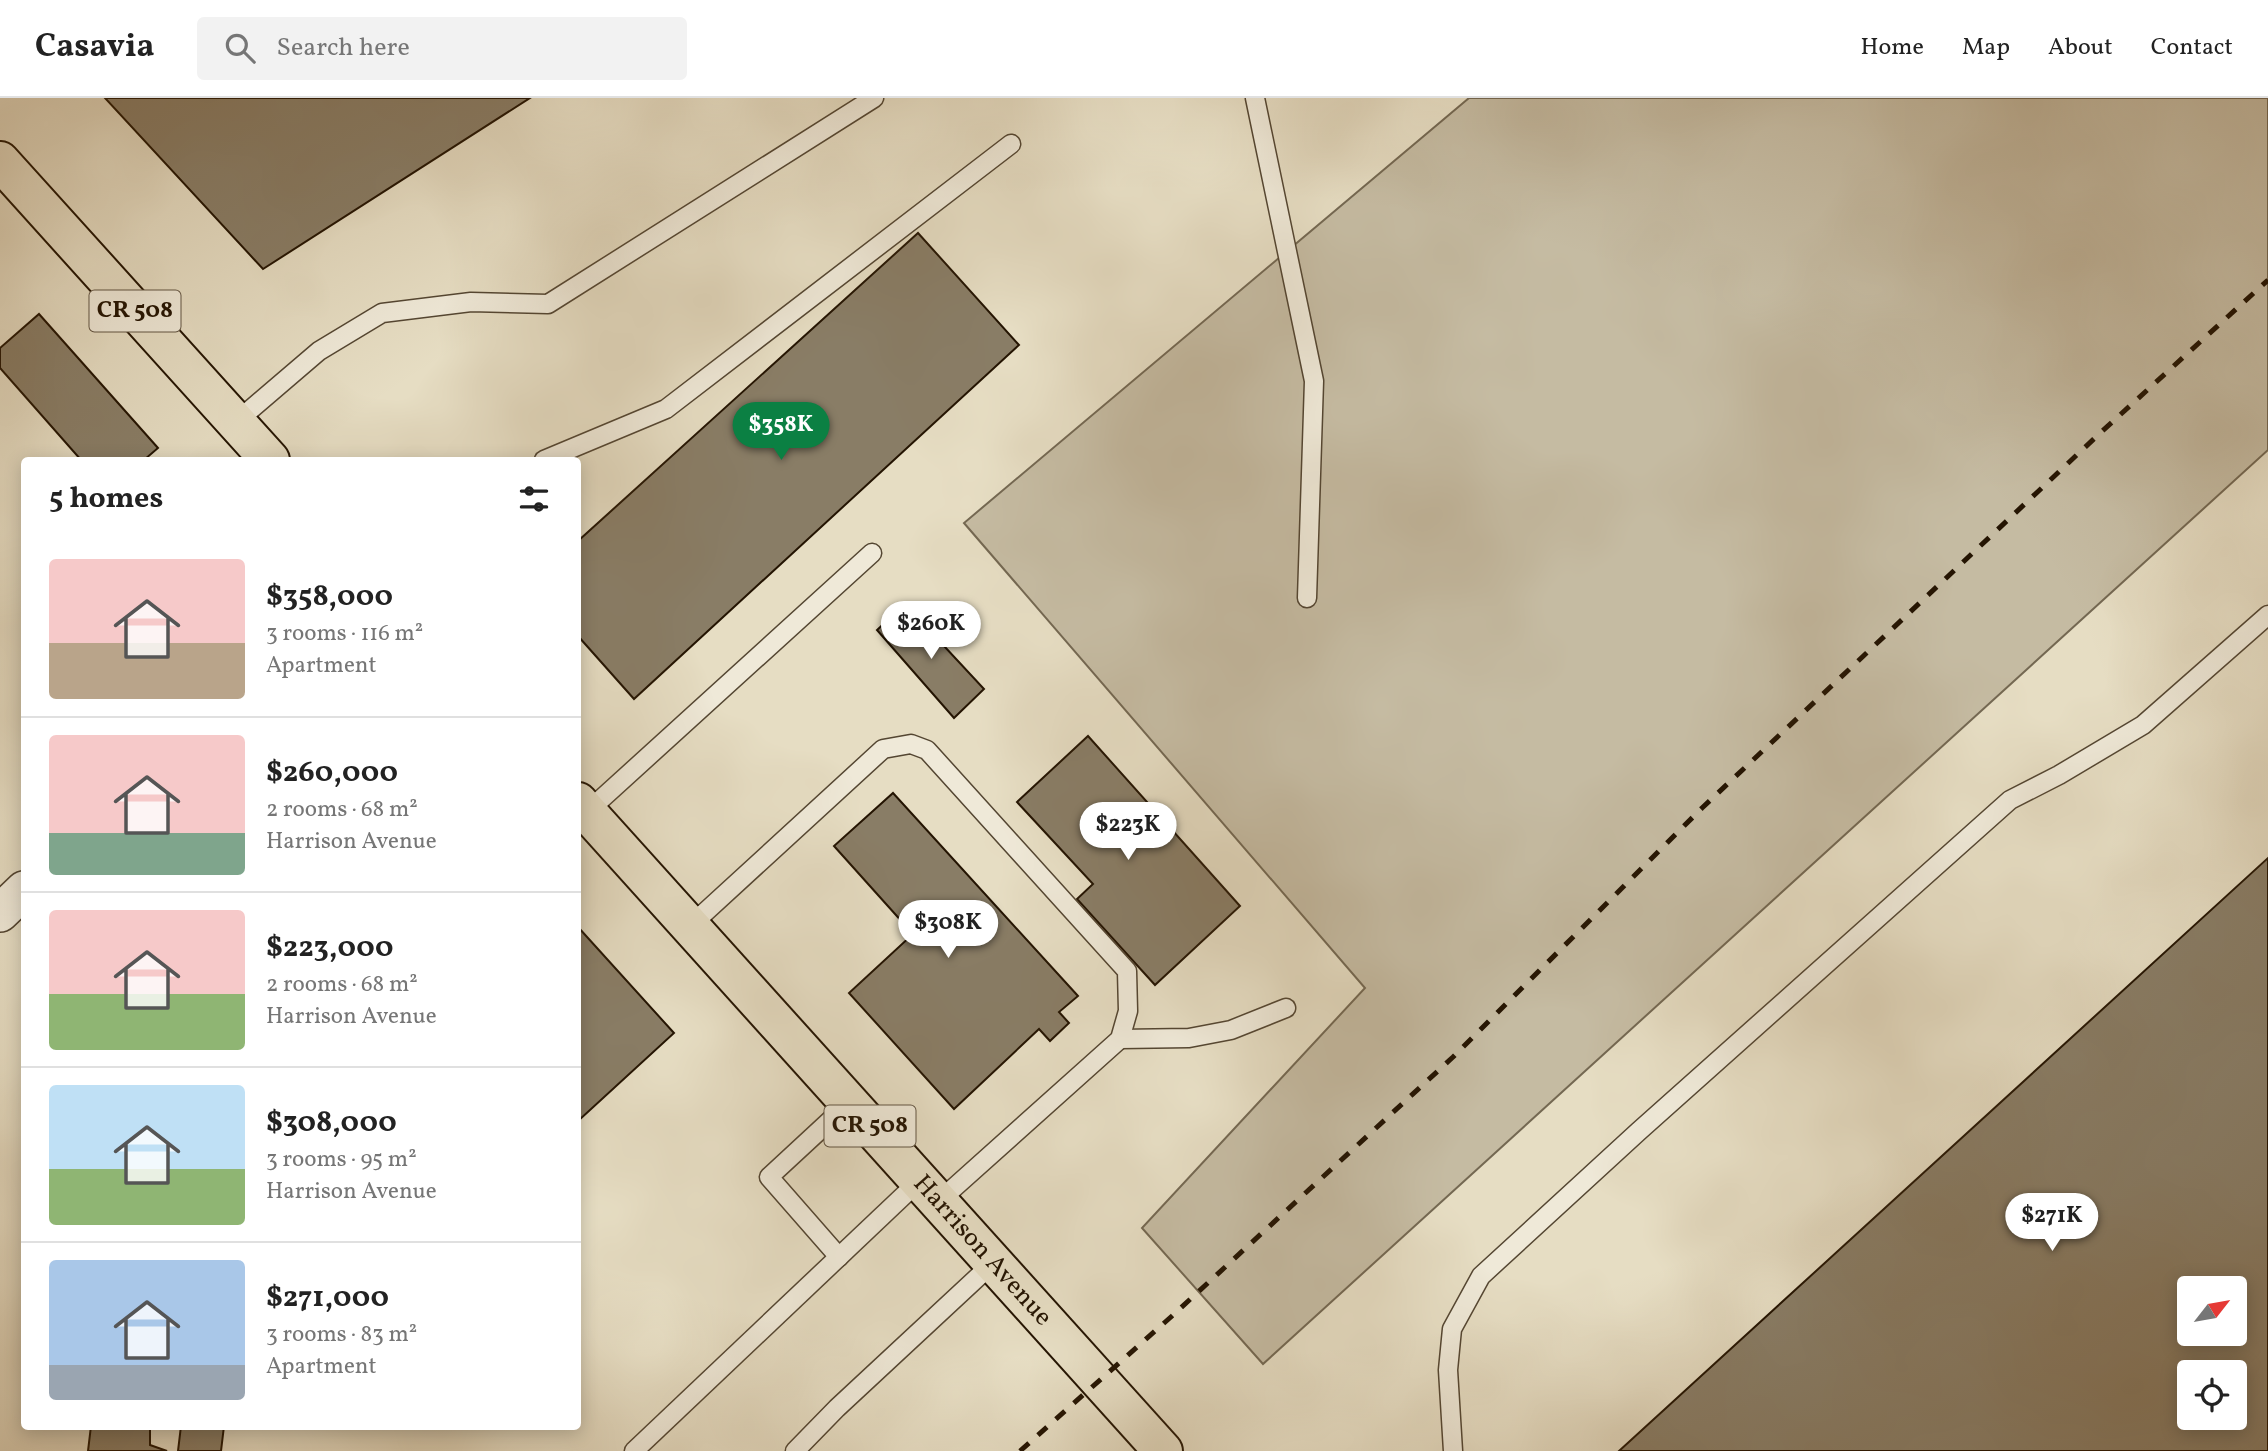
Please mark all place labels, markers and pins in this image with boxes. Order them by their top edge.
pin: $358K [732,402,830,462]
pin: $260K [882,602,980,661]
pin: $223K [1079,802,1177,862]
pin: $308K [899,900,997,960]
pin: $271K [2003,1194,2101,1253]

